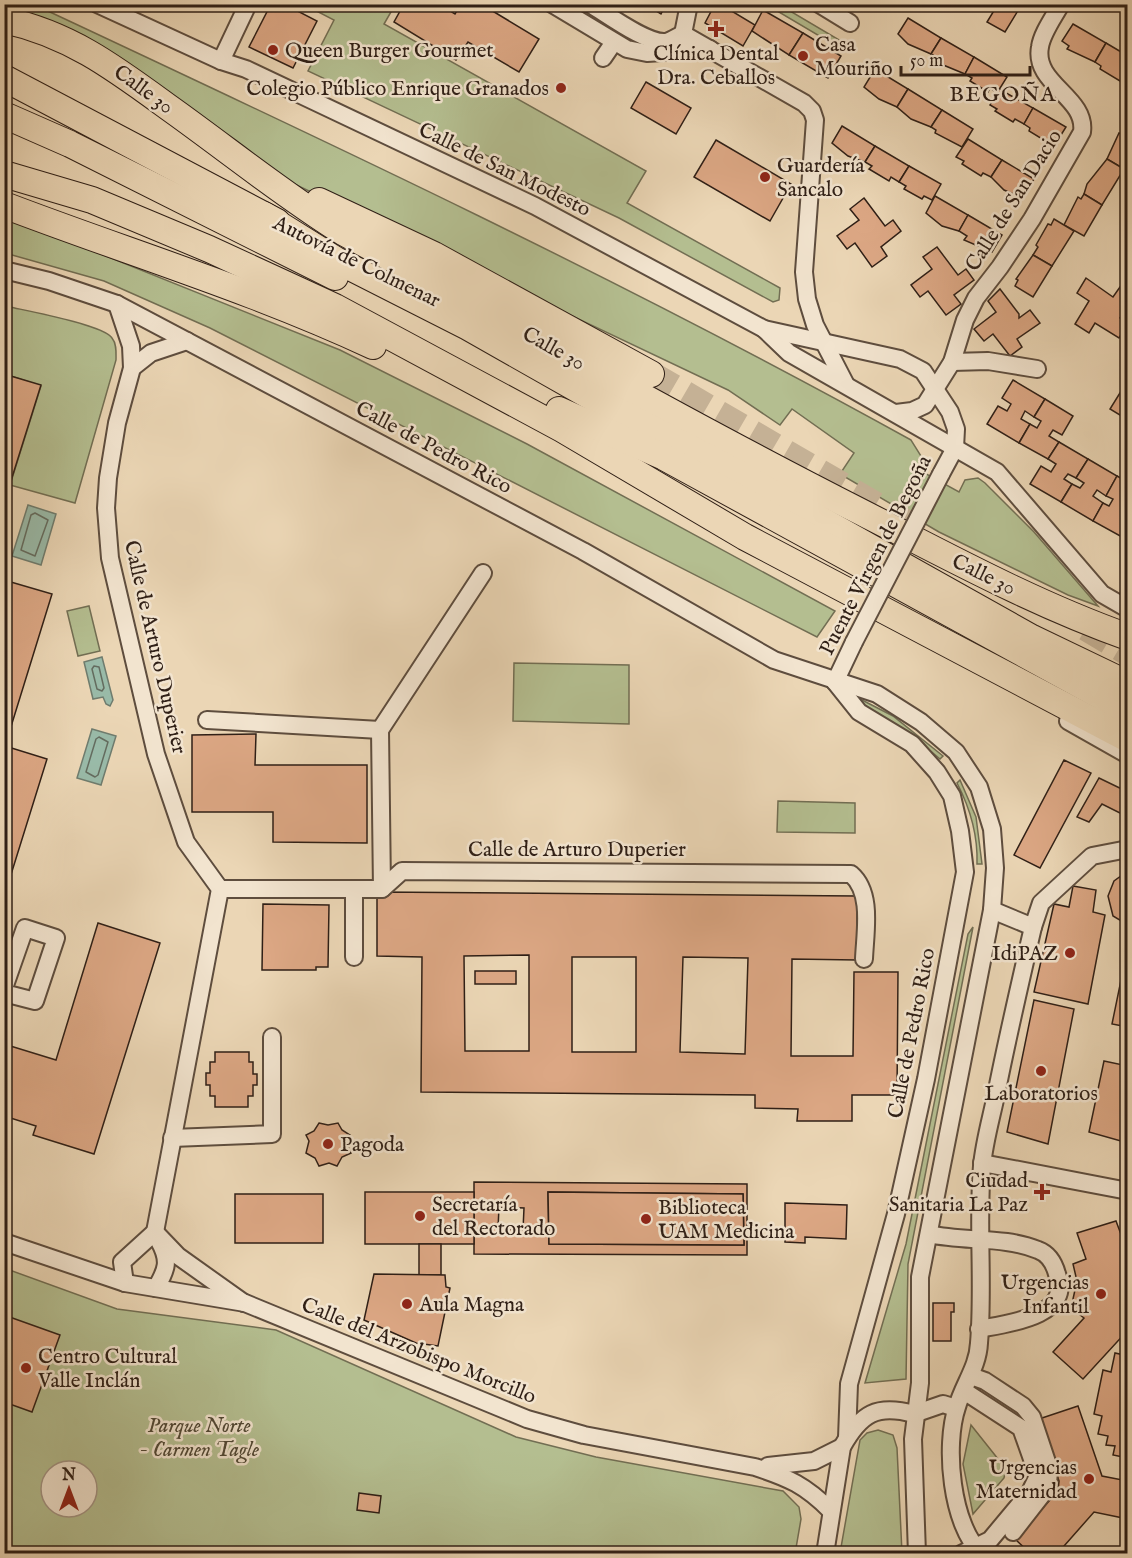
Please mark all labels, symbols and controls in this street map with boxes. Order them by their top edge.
marker: Clínica Dental Dra. Ceballos [707,20,725,38]
place label: Casa Mouriño [815,32,893,83]
place label: Queen Burger Gourmet [285,38,494,65]
scale bar [901,39,1030,77]
place label: Clínica Dental Dra. Ceballos [653,41,779,92]
marker: Queen Burger Gourmet [266,43,280,57]
marker: Casa Mouriño [796,49,810,63]
text: 50 m [910,50,943,73]
street label: Calle 30 [108,59,179,121]
place label: Colegio Público Enrique Granados [246,76,549,103]
marker: Colegio Público Enrique Granados [554,81,568,95]
district label: BEGOÑA [949,81,1057,109]
street label: Calle de San Modesto [414,117,595,224]
street label: Calle de San Dacio [960,125,1069,277]
place label: Guardería Sancalo [777,153,866,204]
marker: Guardería Sancalo [758,170,772,184]
street label: Autovía de Colmenar [267,210,445,315]
street label: Calle 30 [517,321,590,378]
street label: Calle de Pedro Rico [350,396,516,501]
street label: Puente Virgen de Begoña [814,450,939,660]
street label: Calle de Arturo Duperier [117,538,192,757]
street label: Calle 30 [947,548,1020,602]
street label: Calle de Arturo Duperier [468,837,686,864]
place label: IdiPAZ [992,941,1058,968]
street label: Calle de Pedro Rico [883,946,942,1121]
marker: IdiPAZ [1063,946,1077,960]
marker: Laboratorios [1034,1064,1048,1078]
place label: Laboratorios [984,1081,1098,1108]
place label: Pagoda [340,1132,405,1159]
marker: Pagoda [321,1137,335,1151]
place label: Ciudad Sanitaria La Paz [889,1168,1029,1219]
marker: Ciudad Sanitaria La Paz [1033,1183,1051,1201]
place label: Secretaría del Rectorado [432,1192,555,1243]
place label: Biblioteca UAM Medicina [658,1195,795,1246]
marker: Secretaría del Rectorado [413,1209,427,1223]
marker: Biblioteca UAM Medicina [639,1212,653,1226]
place label: Urgencias Infantil [1001,1270,1089,1321]
marker: Urgencias Infantil [1094,1287,1108,1301]
street label: Calle del Arzobispo Morcillo [297,1292,540,1411]
place label: Aula Magna [418,1292,525,1319]
marker: Aula Magna [400,1297,414,1311]
place label: Centro Cultural Valle Inclán [37,1344,177,1395]
marker: Centro Cultural Valle Inclán [19,1361,33,1375]
park label: Parque Norte - Carmen Tagle [139,1413,259,1464]
place label: Urgencias Maternidad [975,1455,1078,1506]
north arrow [39,1459,99,1519]
text: N [61,1466,76,1486]
marker: Urgencias Maternidad [1082,1472,1096,1486]

